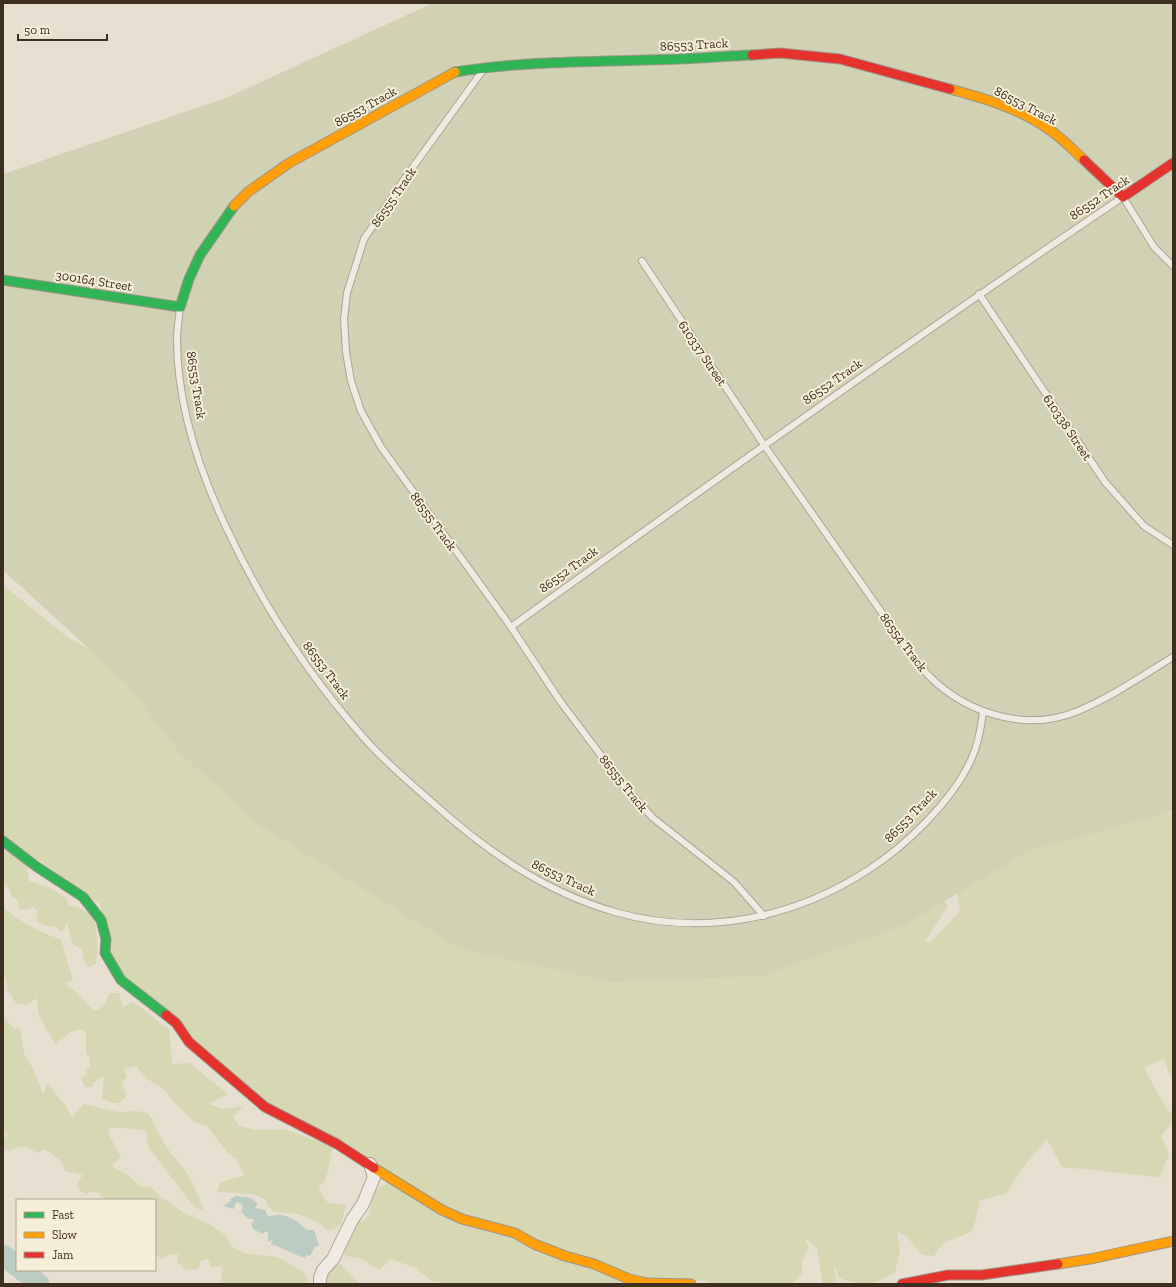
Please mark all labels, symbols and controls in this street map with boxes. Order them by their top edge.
scale bar [18,16,107,42]
text: 50 m [24,23,51,37]
street label: 86553 Track [659,35,729,54]
street label: 86553 Track [332,83,399,130]
street label: 86553 Track [992,83,1060,128]
street label: 86555 Track [368,164,419,230]
street label: 86552 Track [1066,172,1132,223]
street label: 300164 Street [54,267,134,294]
street label: 610337 Street [675,318,730,389]
street label: 86553 Track [184,350,209,420]
street label: 86552 Track [800,355,865,407]
street label: 610338 Street [1040,391,1095,463]
street label: 86555 Track [407,489,460,554]
street label: 86552 Track [536,543,601,596]
street label: 86554 Track [877,610,931,675]
street label: 86553 Track [300,638,353,702]
street label: 86555 Track [596,752,651,815]
street label: 86553 Track [881,785,940,845]
street label: 86553 Track [530,856,598,899]
legend [16,1199,156,1271]
text: Fast [52,1208,75,1222]
text: Slow [52,1228,78,1242]
text: Jam [52,1248,74,1262]

